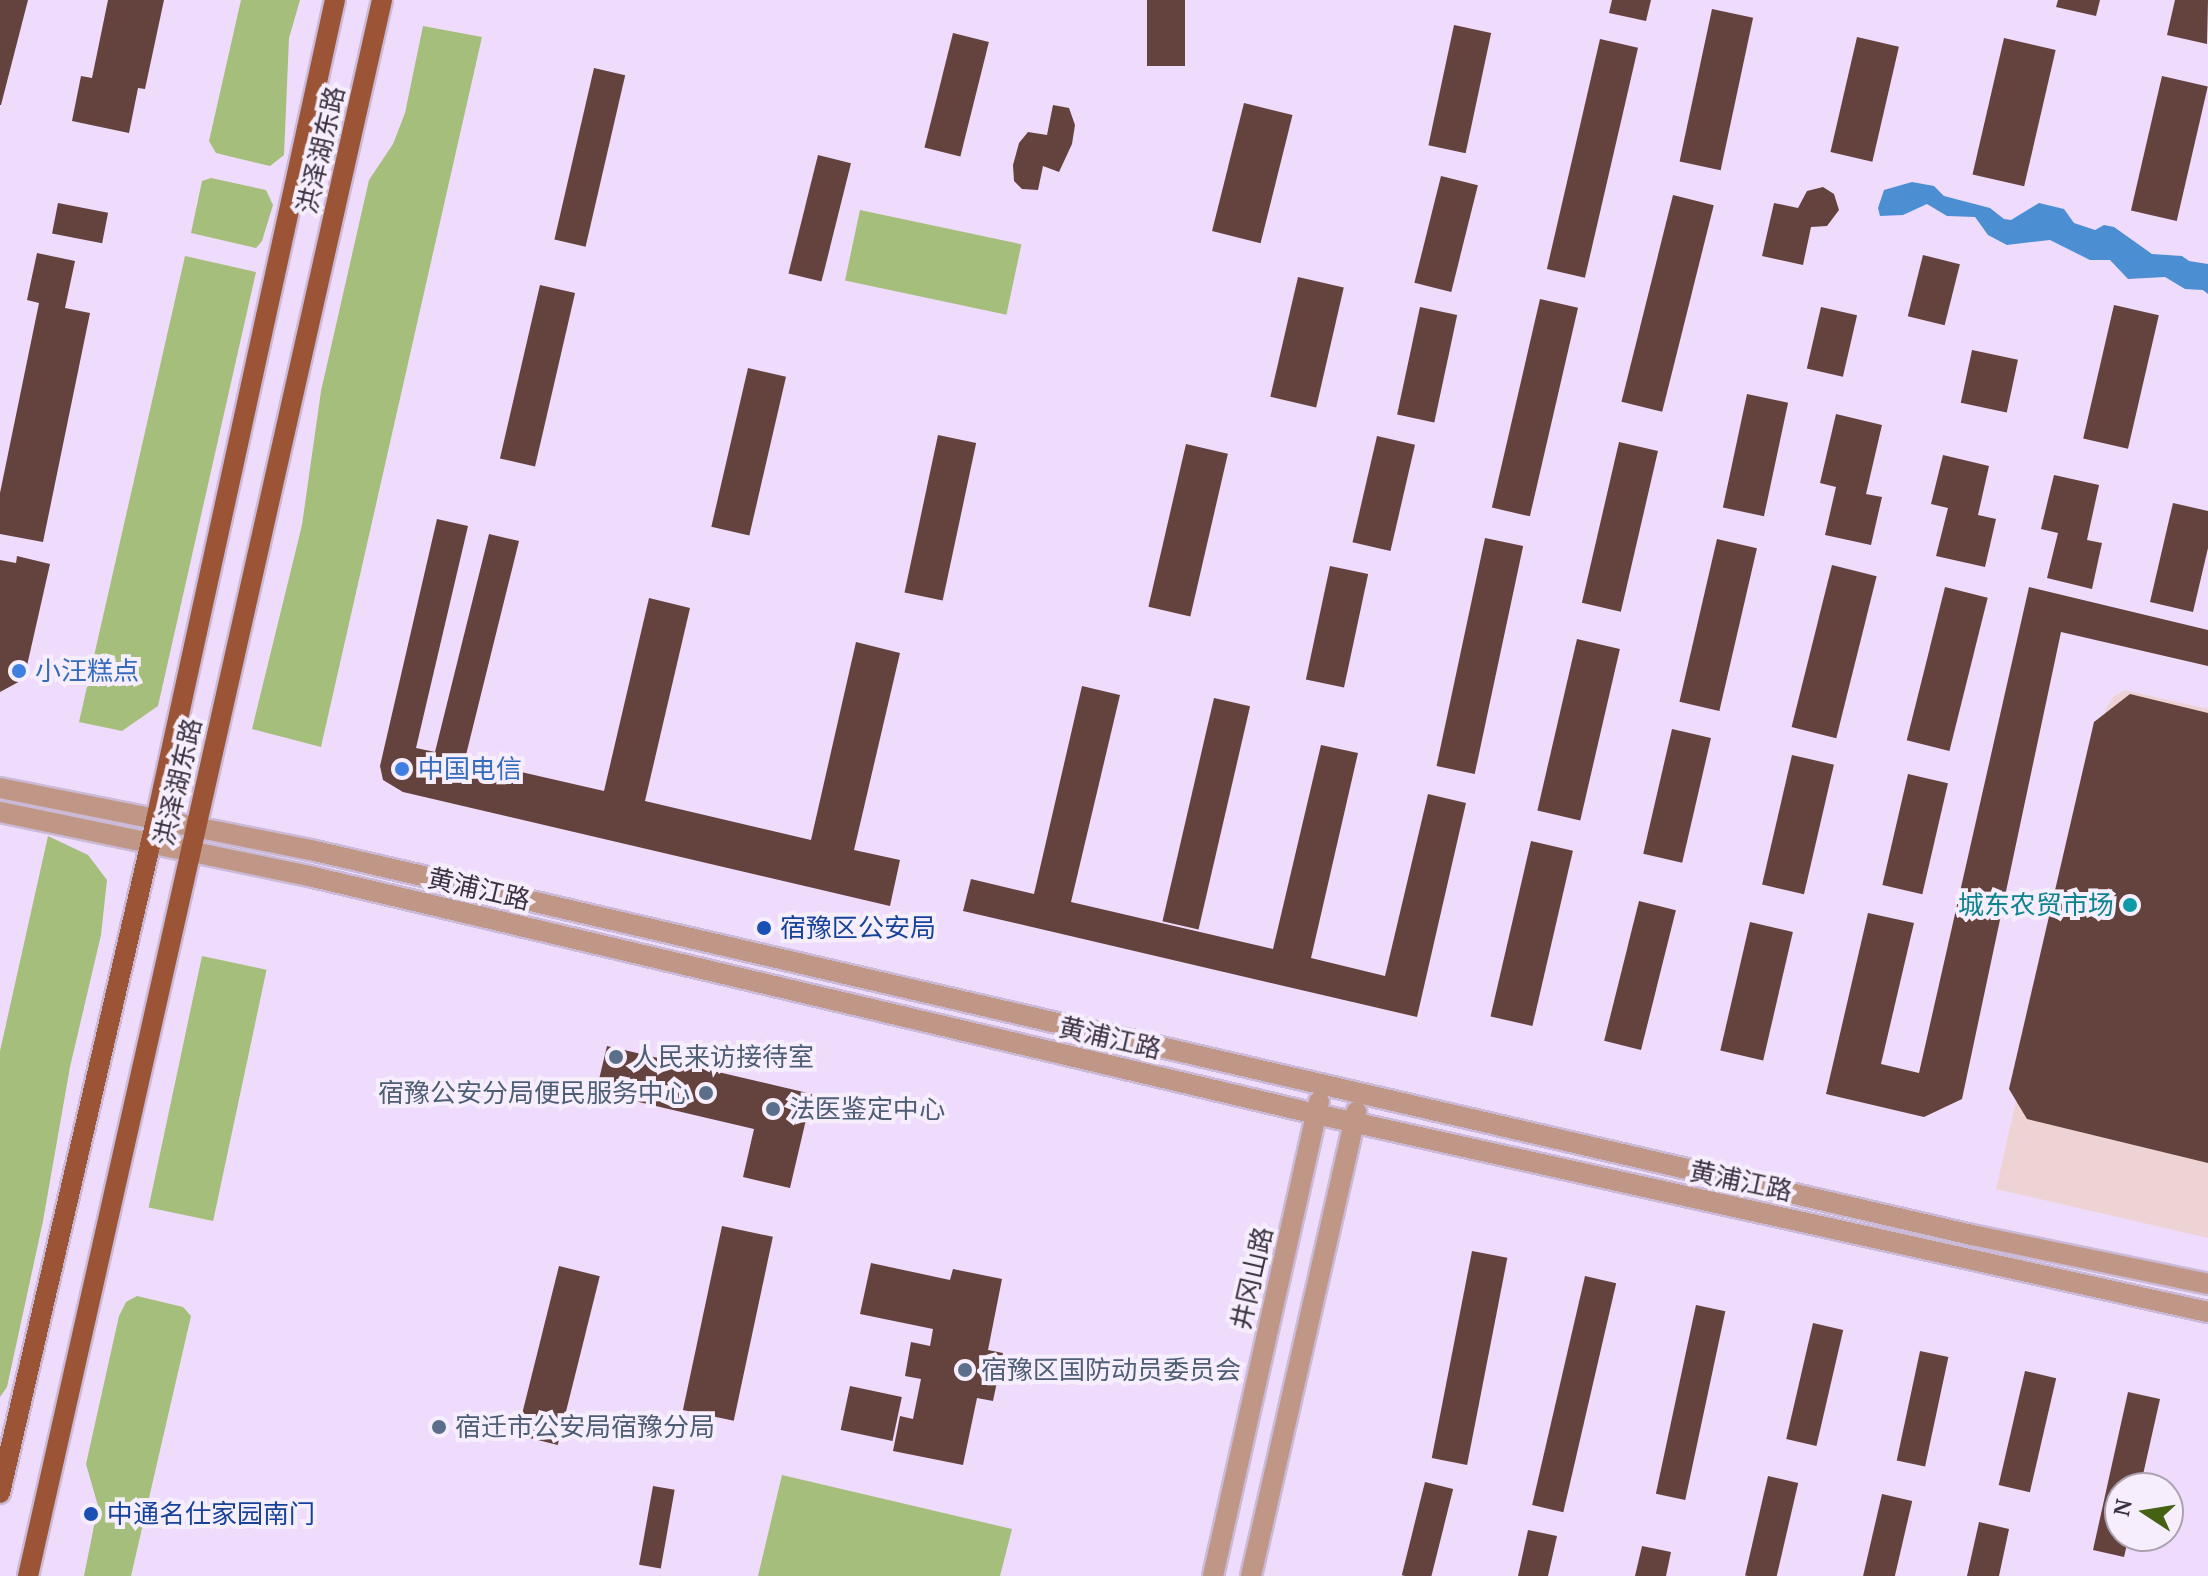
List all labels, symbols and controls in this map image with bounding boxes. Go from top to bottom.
street label: 洪泽湖东路 [291,83,351,217]
place label: 小汪糕点 [35,655,139,687]
marker: 小汪糕点 [10,662,28,680]
street label: 洪泽湖东路 [148,715,208,849]
place label: 中国电信 [418,753,522,785]
marker: 中国电信 [393,760,411,778]
street label: 黄浦江路 [425,862,533,916]
place label: 城东农贸市场 [1958,889,2114,921]
marker: 城东农贸市场 [2121,896,2139,914]
place label: 宿豫区公安局 [780,912,936,944]
marker: 宿豫区公安局 [755,919,773,937]
street label: 黄浦江路 [1056,1011,1164,1065]
place label: 人民来访接待室 [632,1041,814,1073]
marker: 人民来访接待室 [607,1048,625,1066]
place label: 宿豫公安分局便民服务中心 [378,1077,690,1109]
marker: 宿豫公安分局便民服务中心 [697,1084,715,1102]
place label: 法医鉴定中心 [789,1093,945,1125]
marker: 法医鉴定中心 [764,1100,782,1118]
street label: 黄浦江路 [1687,1155,1795,1207]
street label: 井冈山路 [1225,1224,1279,1332]
place label: 宿豫区国防动员委员会 [981,1354,1241,1386]
marker: 宿豫区国防动员委员会 [956,1361,974,1379]
place label: 宿迁市公安局宿豫分局 [455,1411,715,1443]
marker: 宿迁市公安局宿豫分局 [430,1418,448,1436]
north arrow [2104,1472,2184,1552]
text: N [2106,1496,2138,1518]
place label: 中通名仕家园南门 [107,1498,315,1530]
marker: 中通名仕家园南门 [82,1505,100,1523]

